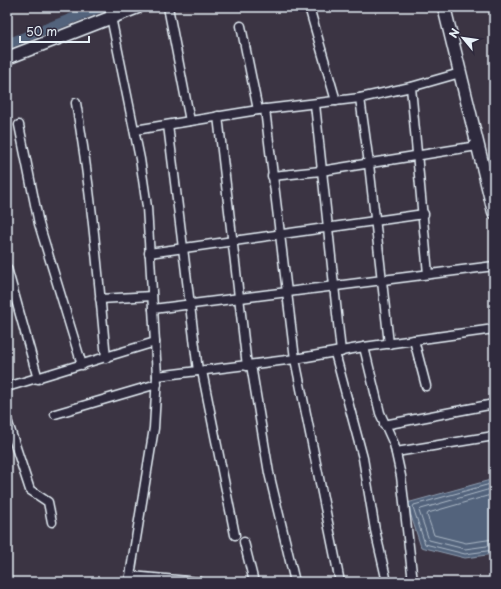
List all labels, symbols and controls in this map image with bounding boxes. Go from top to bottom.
scale bar [20,18,89,44]
north arrow [443,18,483,58]
text: 50 m [26,22,57,40]
text: N [444,25,464,41]

